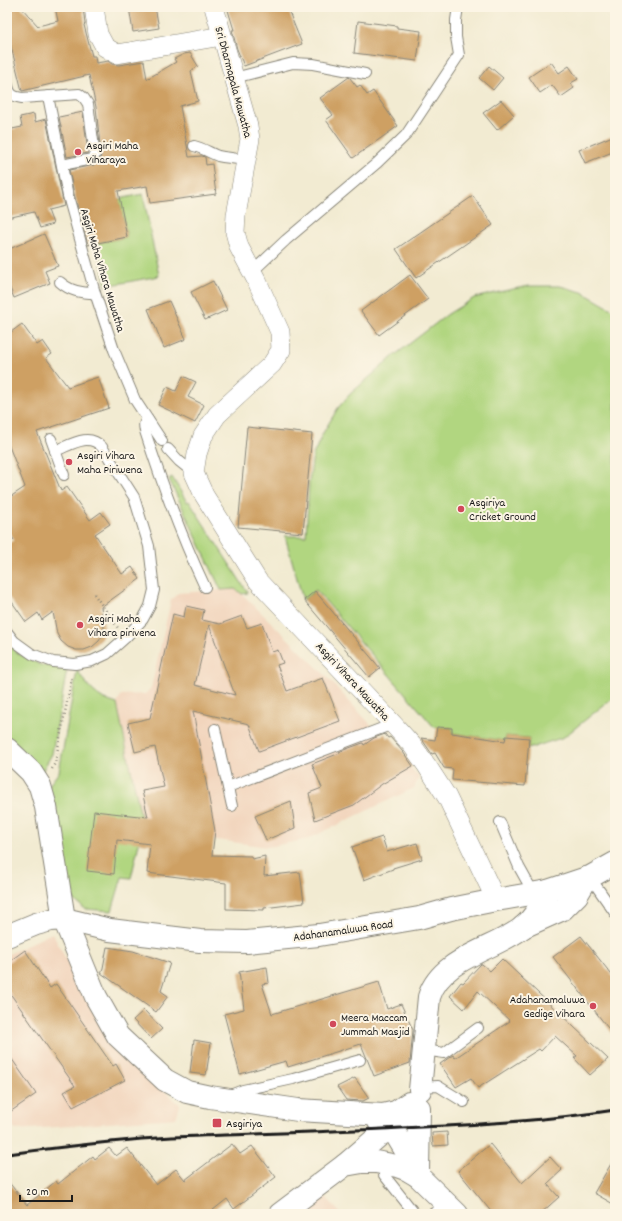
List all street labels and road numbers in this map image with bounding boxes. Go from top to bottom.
street label: Sri Dharmapala Mawatha [210,25,256,140]
street label: Asgiri Maha Vihara Mawatha [75,207,129,335]
street label: Asgiri Vihara Mawatha [311,639,393,725]
street label: Adahanamaluwa Road [292,916,394,947]

